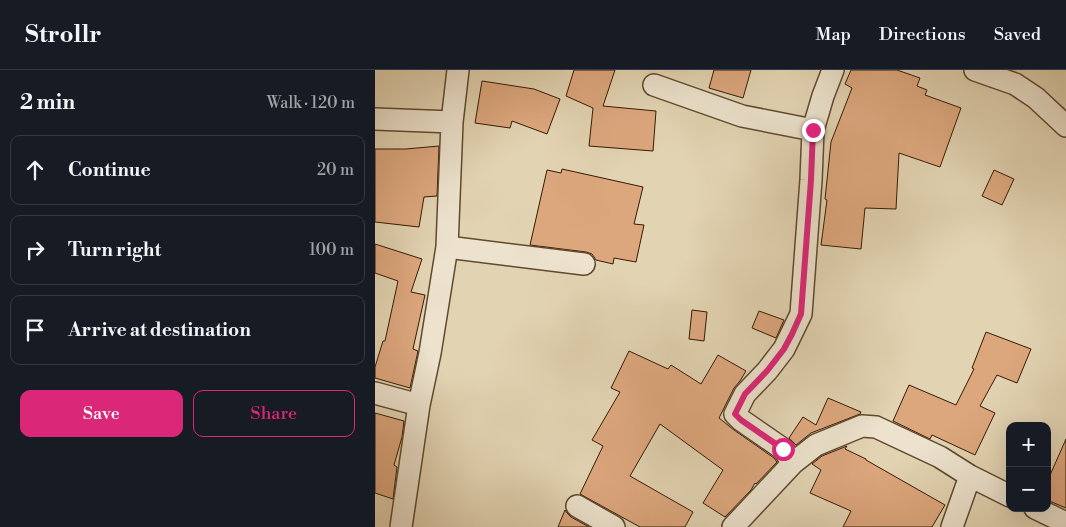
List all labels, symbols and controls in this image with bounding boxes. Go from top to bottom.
text: Strollr [25,20,101,50]
text: Map [815,23,851,46]
text: Directions [879,23,966,46]
text: Saved [994,23,1041,46]
text: 2 min [20,90,75,116]
text: Walk · 120 m [267,93,355,113]
route end [802,119,825,142]
icon: ahead [21,156,49,184]
text: Continue [68,158,151,182]
text: 20 m [317,160,354,180]
icon: right [21,236,49,264]
text: Turn right [68,238,161,262]
text: 100 m [309,240,354,260]
icon: arrive [21,316,49,344]
text: Arrive at destination [68,318,251,342]
button: Save [20,390,183,437]
button: Share [193,390,355,437]
map controls [1006,422,1051,512]
button: + [1006,422,1051,467]
route start [772,438,795,461]
button: − [1006,467,1051,512]

